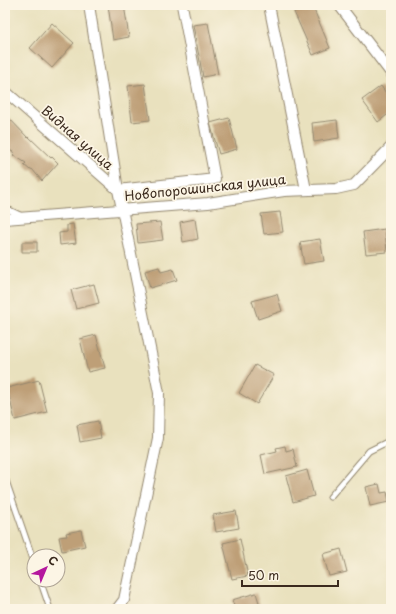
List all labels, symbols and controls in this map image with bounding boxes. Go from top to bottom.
street label: Видная улица [38,100,119,174]
street label: Новопорошинская улица [124,169,287,205]
north arrow [26,548,66,588]
text: С [44,551,62,569]
scale bar [242,562,338,588]
text: 50 m [248,566,279,584]

